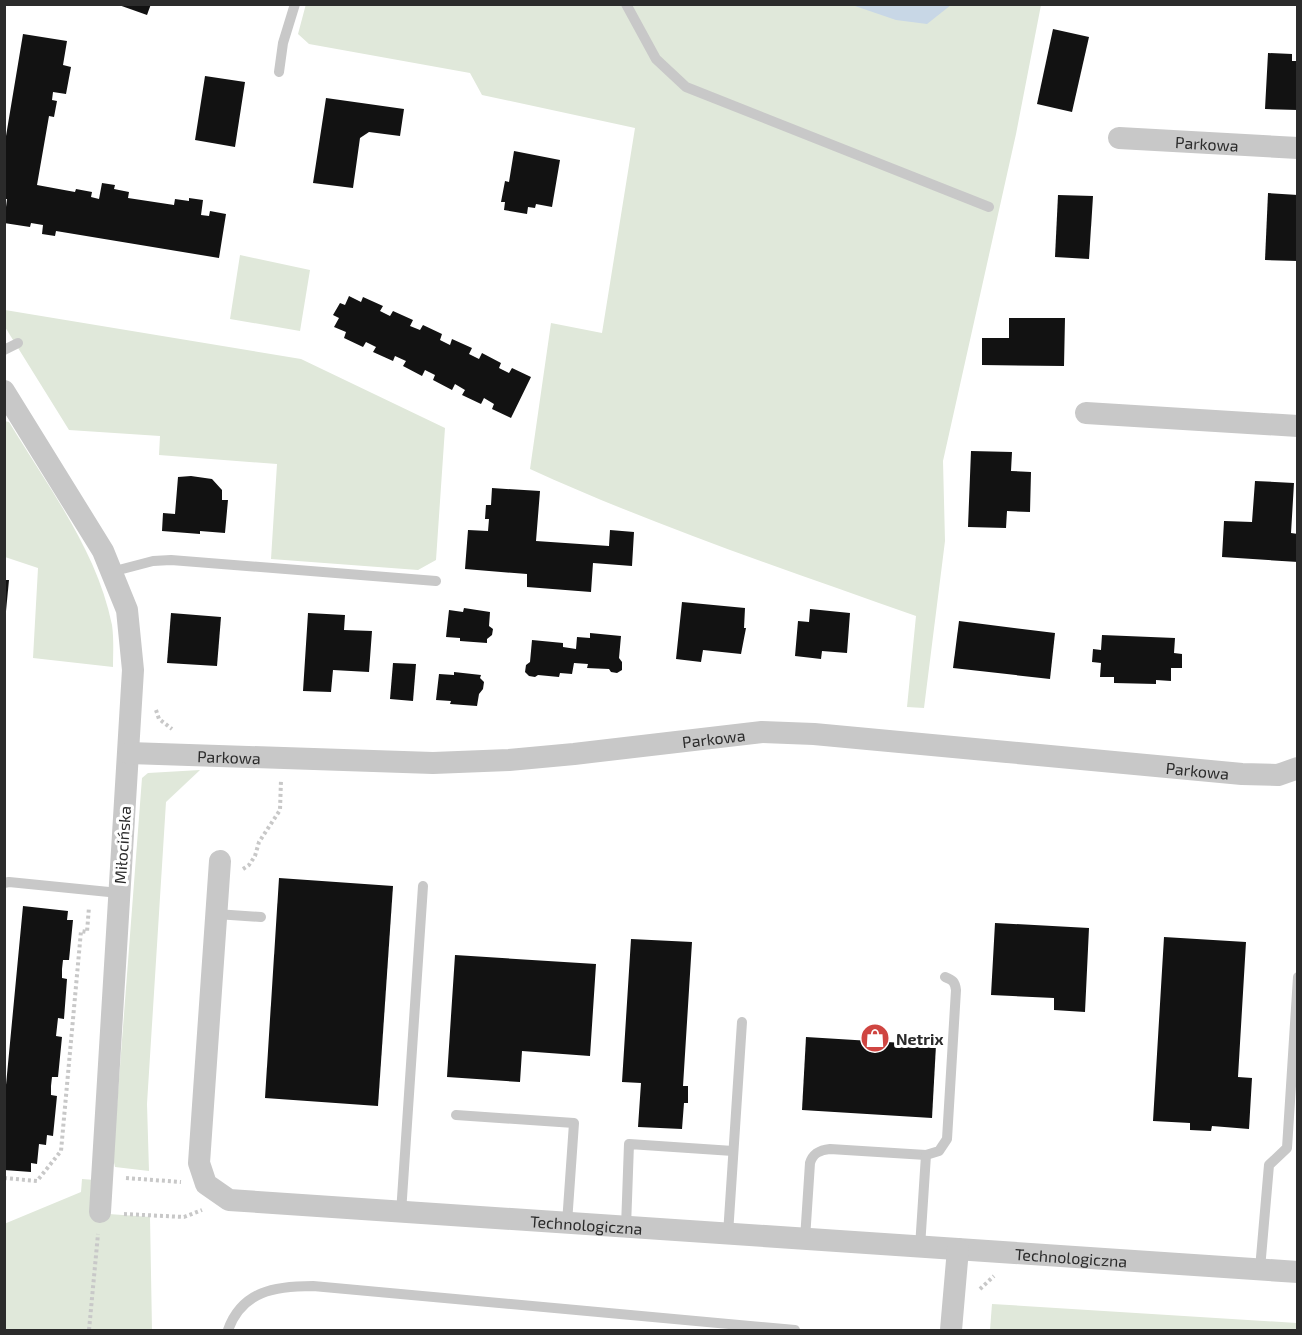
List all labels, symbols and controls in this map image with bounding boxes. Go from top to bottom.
street label: Parkowa [1175,132,1239,154]
street label: Parkowa [681,725,746,751]
street label: Parkowa [197,746,261,767]
street label: Parkowa [1165,757,1230,782]
street label: Miłocińska [110,805,134,885]
shop icon: Netrix [859,1022,891,1054]
place label: Netrix [896,1029,943,1048]
street label: Technologiczna [530,1211,643,1237]
street label: Technologiczna [1014,1243,1128,1270]

